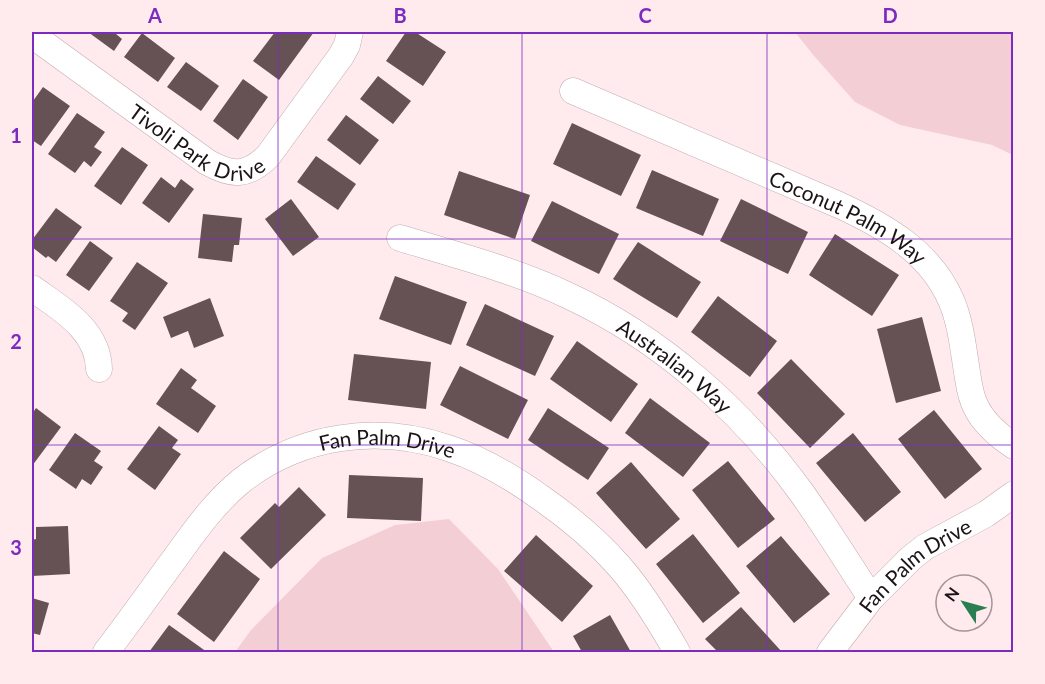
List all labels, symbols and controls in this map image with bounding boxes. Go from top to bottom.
text: A [147,3,162,27]
text: B [393,3,407,27]
text: C [638,3,652,27]
text: D [882,3,898,27]
street label: Tivoli Park Drive [125,98,269,185]
text: 1 [10,123,22,147]
street label: Coconut Palm Way [766,164,933,269]
street label: Australian Way [613,312,738,418]
text: 2 [10,329,22,353]
street label: Fan Palm Drive [316,423,459,462]
street label: Fan Palm Drive [853,512,975,617]
text: 3 [10,535,22,559]
north arrow [934,573,994,633]
text: N [940,583,963,604]

